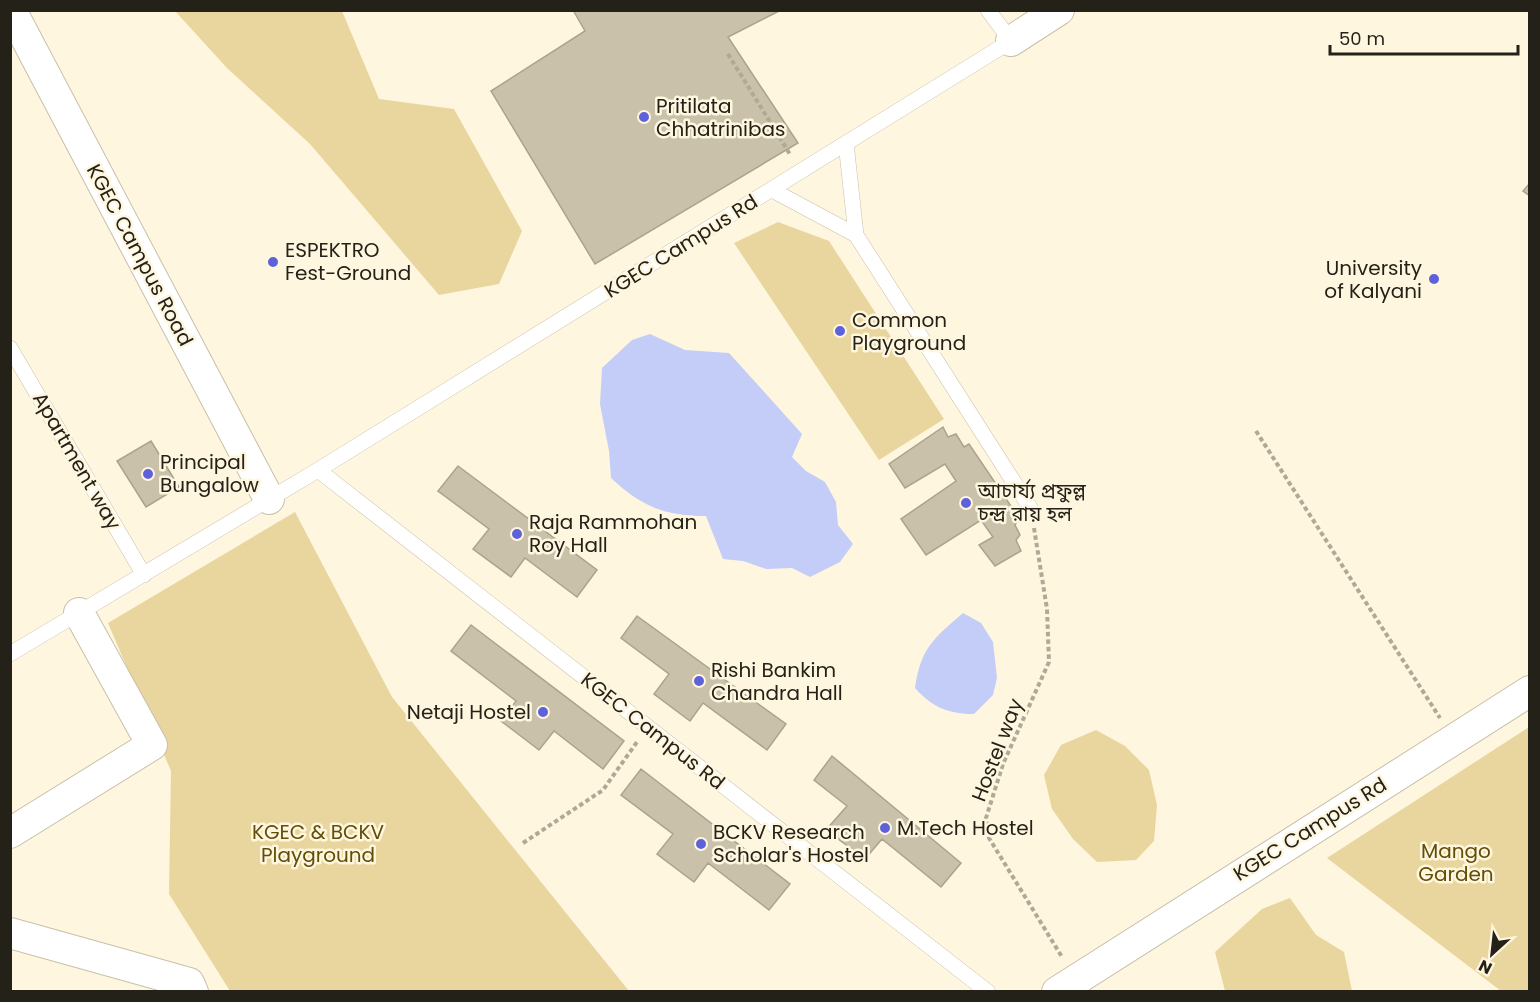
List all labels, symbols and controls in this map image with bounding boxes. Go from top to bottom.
scale bar [1330,18,1518,56]
text: 50 m [1339,26,1385,51]
place label: Pritilata Chhatrinibas [656,92,785,143]
marker: Pritilata Chhatrinibas [637,110,651,124]
street label: KGEC Campus Road [80,159,200,351]
street label: KGEC Campus Rd [599,188,763,304]
place label: ESPEKTRO Fest-Ground [285,236,411,287]
place label: University of Kalyani [1324,254,1422,305]
marker: ESPEKTRO Fest-Ground [266,255,280,269]
marker: University of Kalyani [1427,272,1441,286]
place label: Common Playground [852,306,966,357]
marker: Common Playground [833,324,847,338]
street label: Apartment way [26,387,128,535]
place label: Principal Bungalow [160,448,260,499]
marker: Principal Bungalow [141,467,155,481]
place label: আচার্য্য প্রফুল্ল চন্দ্র রায় হল [977,477,1086,528]
marker: আচার্য্য প্রফুল্ল চন্দ্র রায় হল [959,496,973,510]
place label: Raja Rammohan Roy Hall [529,508,697,559]
marker: Raja Rammohan Roy Hall [510,527,524,541]
place label: Rishi Bankim Chandra Hall [711,656,843,707]
street label: KGEC Campus Rd [575,666,731,796]
marker: Rishi Bankim Chandra Hall [692,674,706,688]
street label: Hostel way [965,694,1029,806]
place label: Netaji Hostel [407,698,531,726]
marker: Netaji Hostel [536,705,550,719]
street label: KGEC Campus Rd [1228,771,1392,887]
place label: M.Tech Hostel [897,814,1034,842]
park label: KGEC & BCKV Playground [252,818,384,869]
place label: BCKV Research Scholar's Hostel [713,818,869,869]
marker: M.Tech Hostel [878,821,892,835]
marker: BCKV Research Scholar's Hostel [694,837,708,851]
park label: Mango Garden [1418,837,1494,888]
north arrow [1462,924,1522,984]
text: N [1475,954,1496,980]

